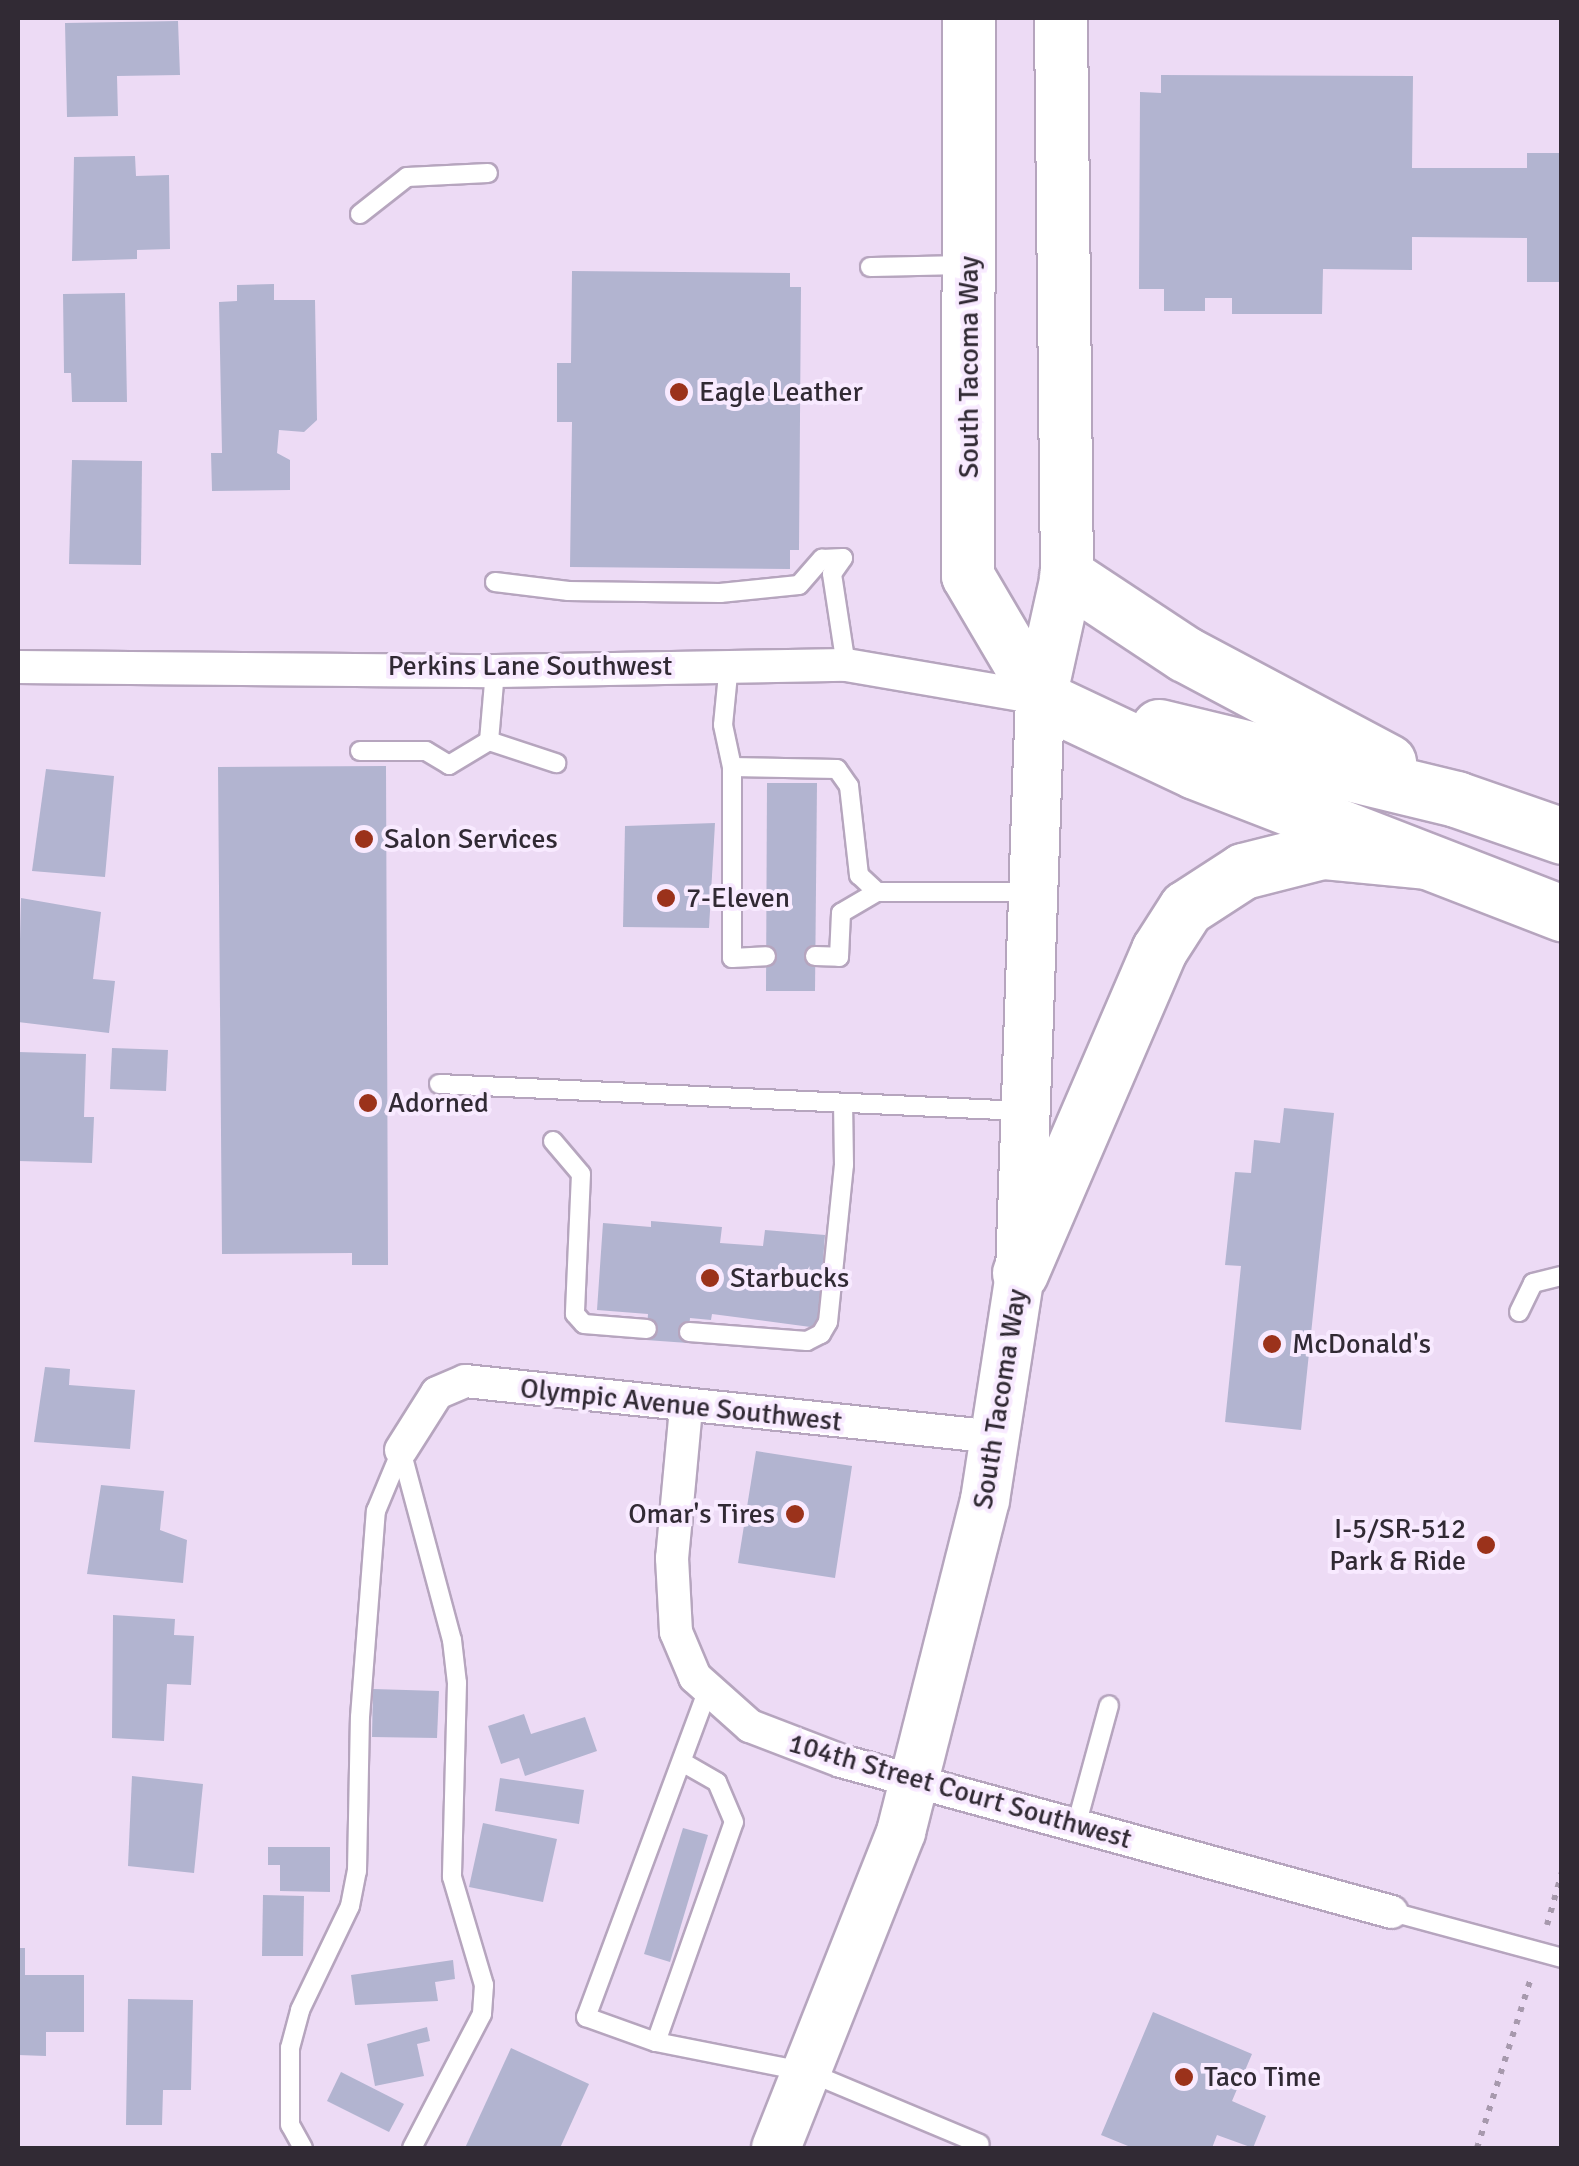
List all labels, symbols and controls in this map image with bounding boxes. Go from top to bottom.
street label: South Tacoma Way [952,256,986,478]
place label: Eagle Leather [699,375,863,409]
marker: Eagle Leather [668,381,690,403]
street label: Perkins Lane Southwest [388,649,672,683]
place label: Salon Services [384,822,558,856]
marker: Salon Services [353,828,375,850]
place label: 7-Eleven [686,881,790,915]
marker: 7-Eleven [655,887,677,909]
place label: Adorned [388,1086,489,1120]
marker: Adorned [357,1092,379,1114]
place label: Starbucks [730,1261,849,1295]
marker: Starbucks [699,1267,721,1289]
street label: South Tacoma Way [966,1287,1034,1511]
place label: McDonald's [1292,1327,1431,1361]
marker: McDonald's [1261,1333,1283,1355]
street label: Olympic Avenue Southwest [519,1371,843,1439]
place label: Omar's Tires [628,1497,775,1531]
marker: Omar's Tires [784,1503,806,1525]
place label: I-5/SR-512 Park & Ride [1329,1512,1466,1578]
marker: I-5/SR-512 Park & Ride [1475,1534,1497,1556]
street label: 104th Street Court Southwest [785,1726,1135,1856]
place label: Taco Time [1204,2060,1321,2094]
marker: Taco Time [1173,2066,1195,2088]

